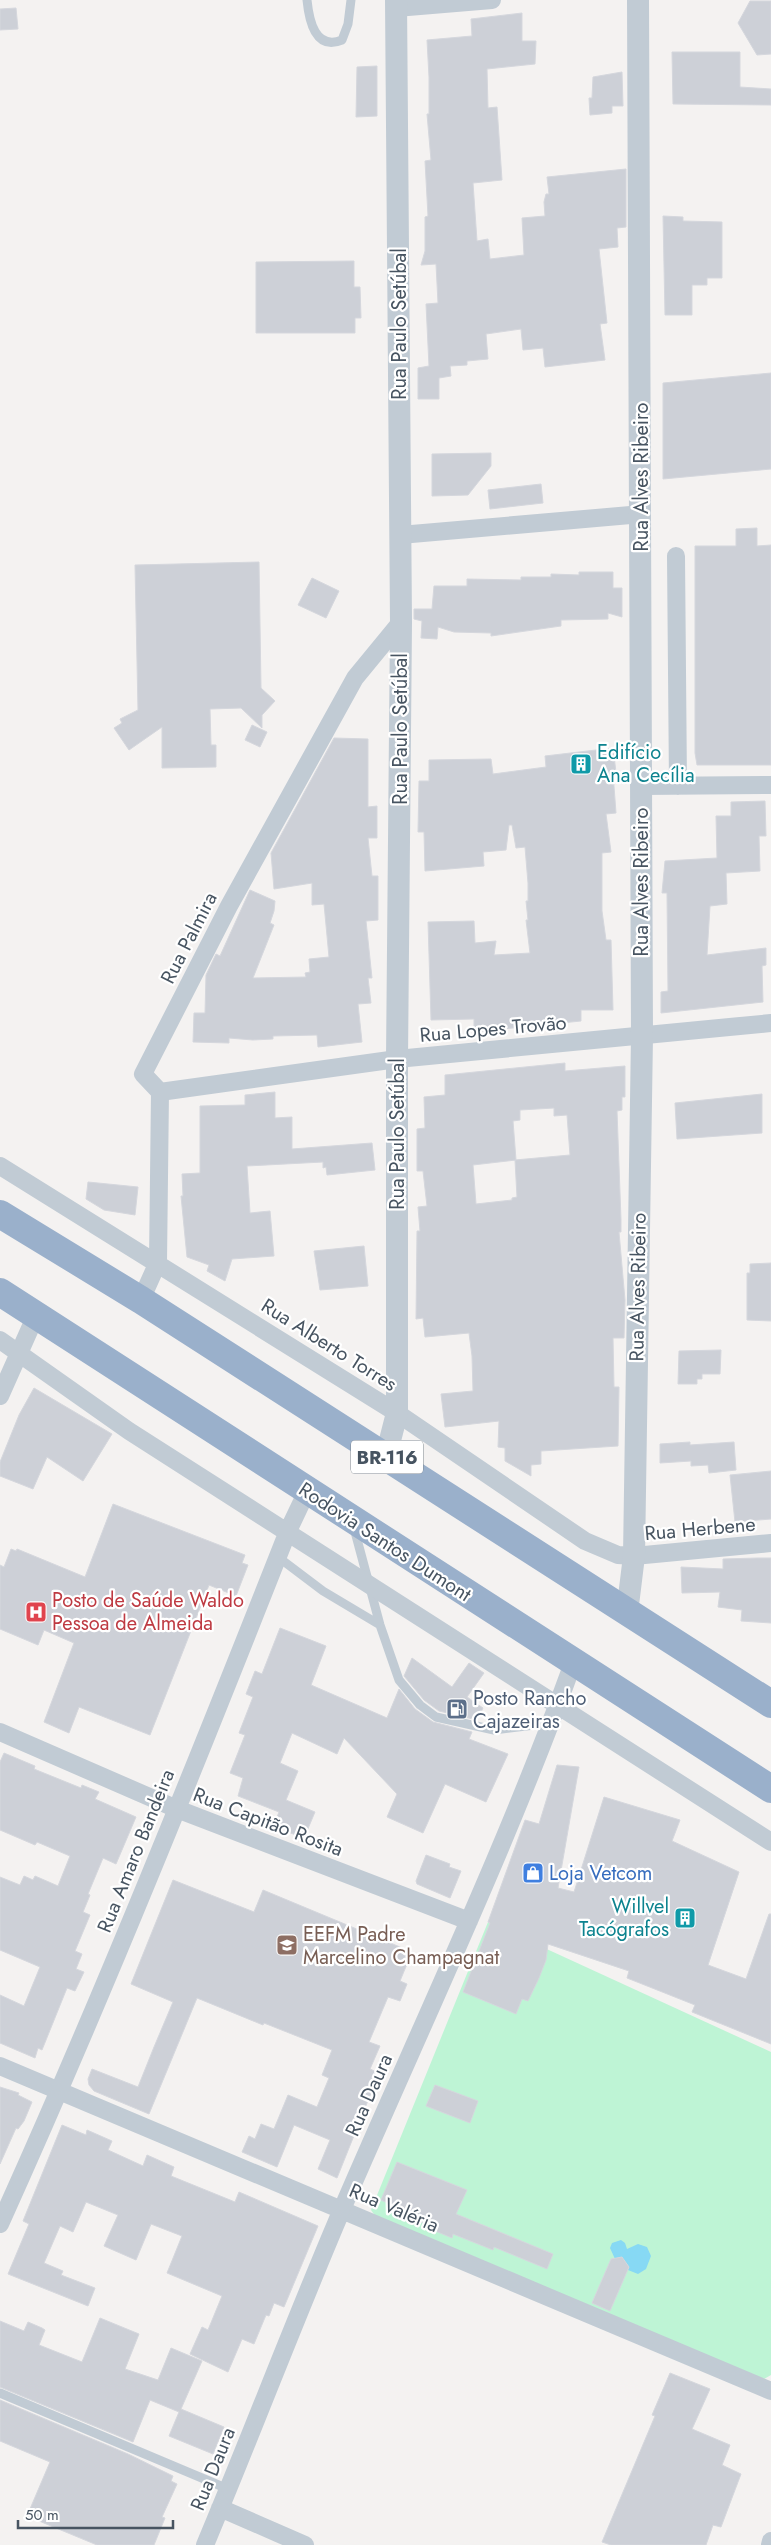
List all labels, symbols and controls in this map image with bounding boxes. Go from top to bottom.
street label: Rua Paulo Setúbal [385,248,414,400]
street label: Rua Alves Ribeiro [627,403,656,551]
street label: Rua Paulo Setúbal [386,653,415,805]
place label: Edifício Ana Cecília [597,738,695,790]
building icon: Edifício Ana Cecília [569,752,593,776]
street label: Rua Alves Ribeiro [627,808,656,956]
street label: Rua Palmira [154,887,224,989]
street label: Rua Lopes Trovão [418,1008,568,1050]
street label: Rua Paulo Setúbal [383,1058,412,1210]
street label: Rua Alves Ribeiro [622,1212,654,1362]
street label: Rua Alberto Torres [255,1292,403,1398]
road number: BR-116 [351,1440,423,1474]
street label: Rodovia Santos Dumont [293,1475,477,1609]
street label: Rua Herbene [643,1510,757,1548]
place label: Posto de Saúde Waldo Pessoa de Almeida [52,1586,244,1638]
hospital icon: Posto de Saúde Waldo Pessoa de Almeida [24,1600,48,1624]
place label: Posto Rancho Cajazeiras [473,1684,586,1736]
fuel station icon: Posto Rancho Cajazeiras [445,1697,469,1721]
street label: Rua Amaro Bandeira [90,1765,182,1937]
street label: Rua Capitão Rosita [189,1780,347,1864]
place label: Loja Vetcom [549,1859,652,1888]
shop icon: Loja Vetcom [521,1861,545,1885]
place label: Willvel Tacógrafos [579,1892,669,1944]
building icon: Willvel Tacógrafos [673,1906,697,1930]
place label: EEFM Padre Marcelino Champagnat [303,1920,499,1972]
school or university icon: EEFM Padre Marcelino Champagnat [275,1933,299,1957]
street label: Rua Daura [338,2049,400,2141]
street label: Rua Valéria [345,2176,443,2240]
street label: Rua Daura [183,2423,243,2515]
scale bar [18,2498,172,2530]
text: 50 m [25,2504,59,2526]

